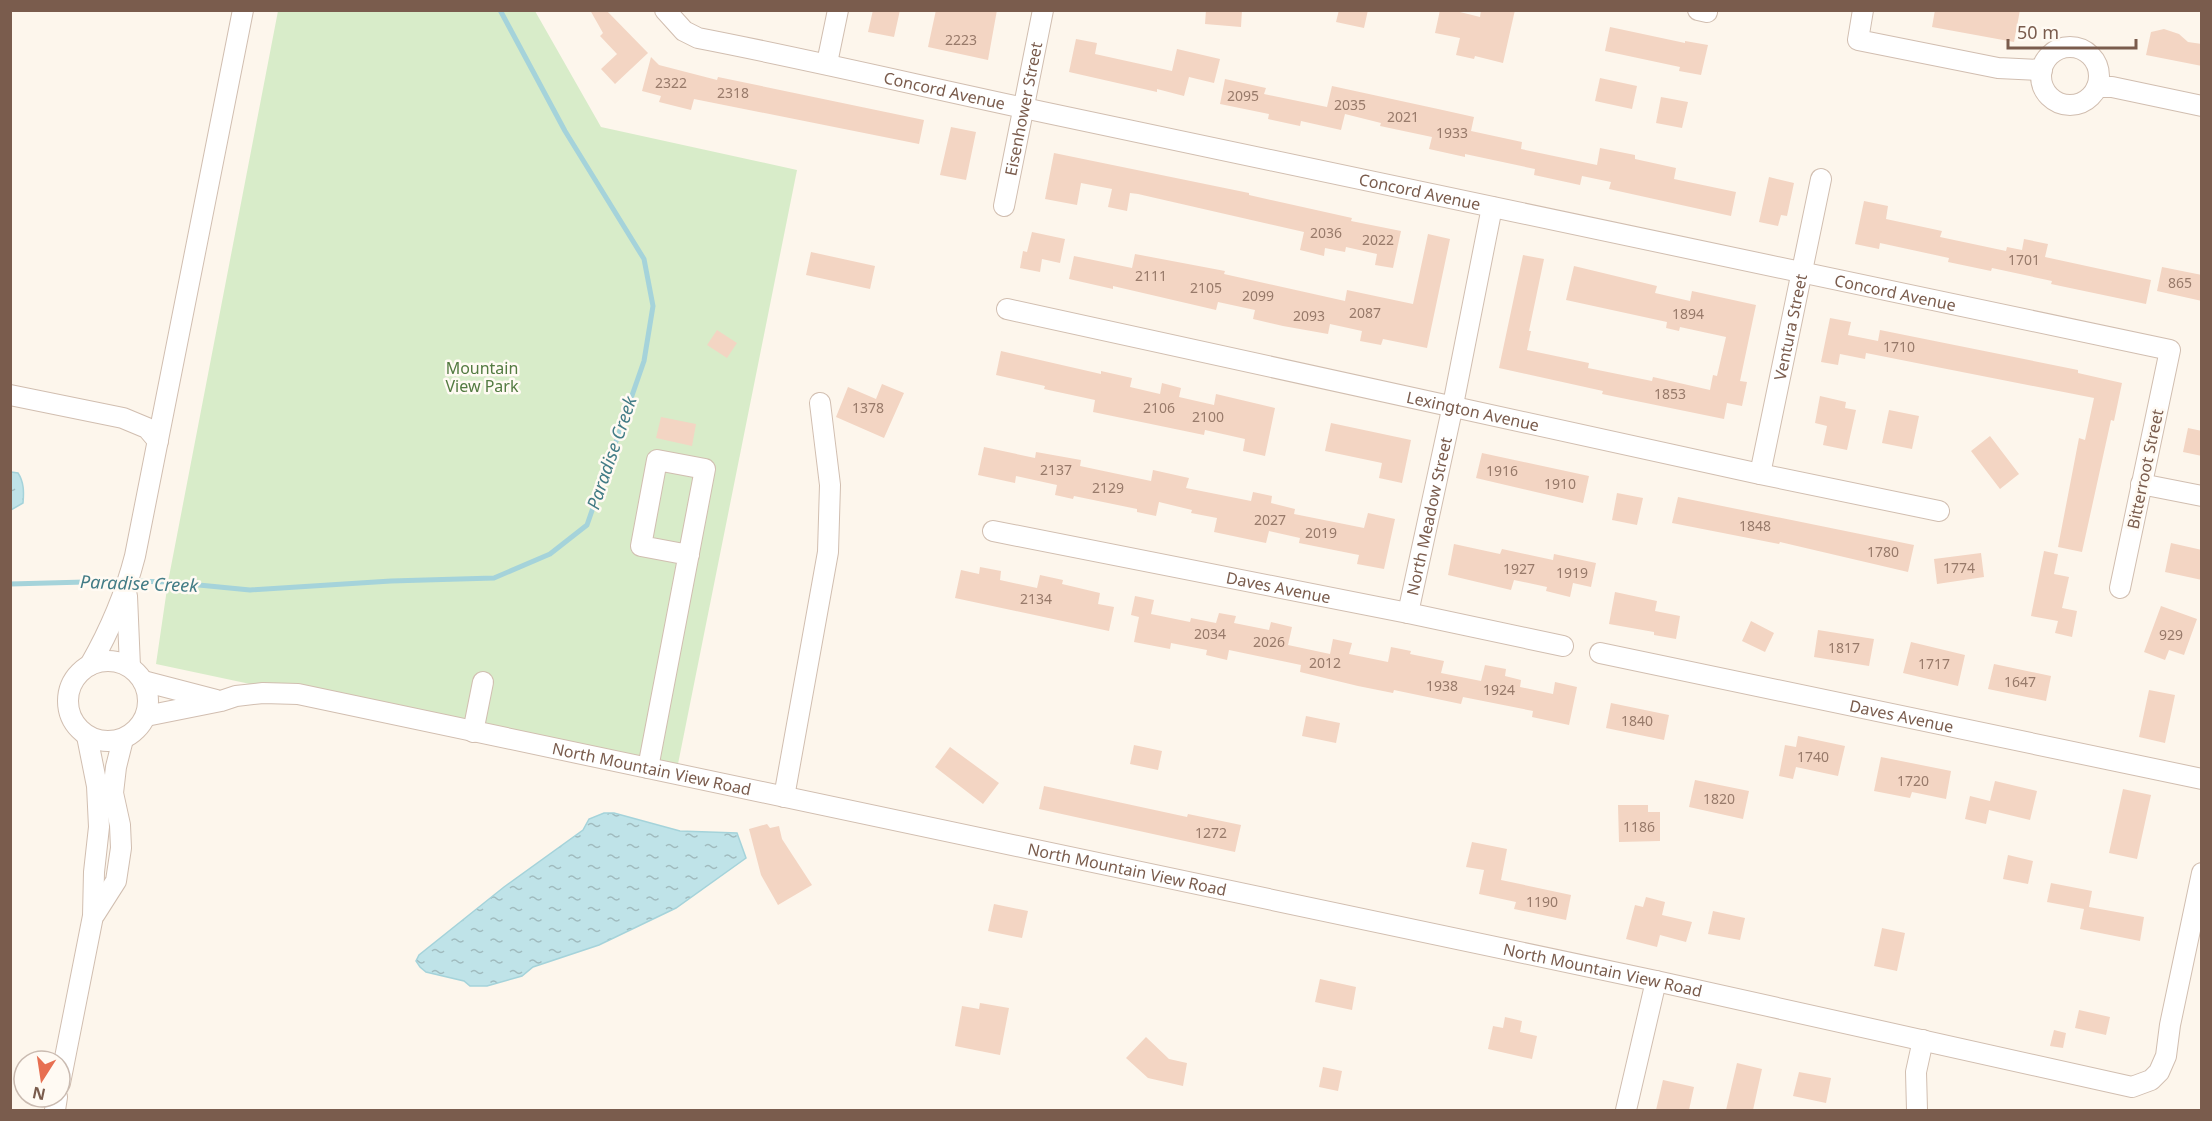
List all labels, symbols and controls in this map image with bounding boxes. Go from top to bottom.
scale bar [2008,12,2136,50]
text: 50 m [2017,20,2059,44]
house number: 2223 [945,30,977,49]
street label: Eisenhower Street [999,40,1047,178]
street label: Concord Avenue [882,67,1007,115]
house number: 2322 [655,73,687,92]
house number: 2318 [717,83,749,102]
house number: 2095 [1227,86,1259,105]
house number: 2035 [1334,95,1366,114]
house number: 2021 [1387,107,1419,126]
house number: 1933 [1436,123,1468,142]
street label: Concord Avenue [1357,168,1483,215]
house number: 2036 [1310,223,1342,242]
house number: 2022 [1362,230,1394,249]
house number: 1701 [2008,250,2040,269]
house number: 2111 [1135,266,1167,285]
street label: Concord Avenue [1832,269,1958,316]
street label: Ventura Street [1769,272,1812,382]
house number: 865 [2168,273,2192,292]
house number: 2105 [1190,278,1222,297]
house number: 2099 [1242,286,1274,305]
house number: 2087 [1349,303,1381,322]
house number: 1894 [1672,304,1704,323]
house number: 2093 [1293,306,1325,325]
house number: 1710 [1883,337,1915,356]
park label: Mountain View Park [446,357,519,397]
house number: 1853 [1654,384,1686,403]
street label: Lexington Avenue [1405,386,1541,436]
water label: Paradise Creek [580,392,642,512]
house number: 1378 [852,398,884,417]
house number: 2106 [1143,398,1175,417]
house number: 2100 [1192,407,1224,426]
street label: Bitterroot Street [2122,407,2168,531]
street label: North Meadow Street [1401,435,1457,598]
house number: 2137 [1040,460,1072,479]
house number: 1916 [1486,461,1518,480]
house number: 1910 [1544,474,1576,493]
house number: 2129 [1092,478,1124,497]
house number: 2027 [1254,510,1286,529]
house number: 1848 [1739,516,1771,535]
house number: 2019 [1305,523,1337,542]
house number: 1780 [1867,542,1899,561]
house number: 1774 [1943,558,1975,577]
house number: 1927 [1503,559,1535,578]
house number: 1919 [1556,563,1588,582]
street label: Daves Avenue [1224,566,1333,608]
water label: Paradise Creek [80,569,200,597]
house number: 2134 [1020,589,1052,608]
house number: 2034 [1194,624,1226,643]
house number: 929 [2159,625,2183,644]
house number: 2026 [1253,632,1285,651]
house number: 1817 [1828,638,1860,657]
house number: 2012 [1309,653,1341,672]
house number: 1717 [1918,654,1950,673]
house number: 1647 [2004,672,2036,691]
house number: 1938 [1426,676,1458,695]
house number: 1924 [1483,680,1515,699]
street label: Daves Avenue [1847,694,1956,738]
house number: 1840 [1621,711,1653,730]
street label: North Mountain View Road [550,737,753,800]
house number: 1740 [1797,747,1829,766]
house number: 1720 [1897,771,1929,790]
house number: 1820 [1703,789,1735,808]
house number: 1186 [1623,817,1655,836]
house number: 1272 [1195,823,1227,842]
street label: North Mountain View Road [1026,837,1229,901]
house number: 1190 [1526,892,1558,911]
street label: North Mountain View Road [1501,938,1704,1002]
north arrow [12,1049,72,1109]
text: N [30,1082,48,1106]

